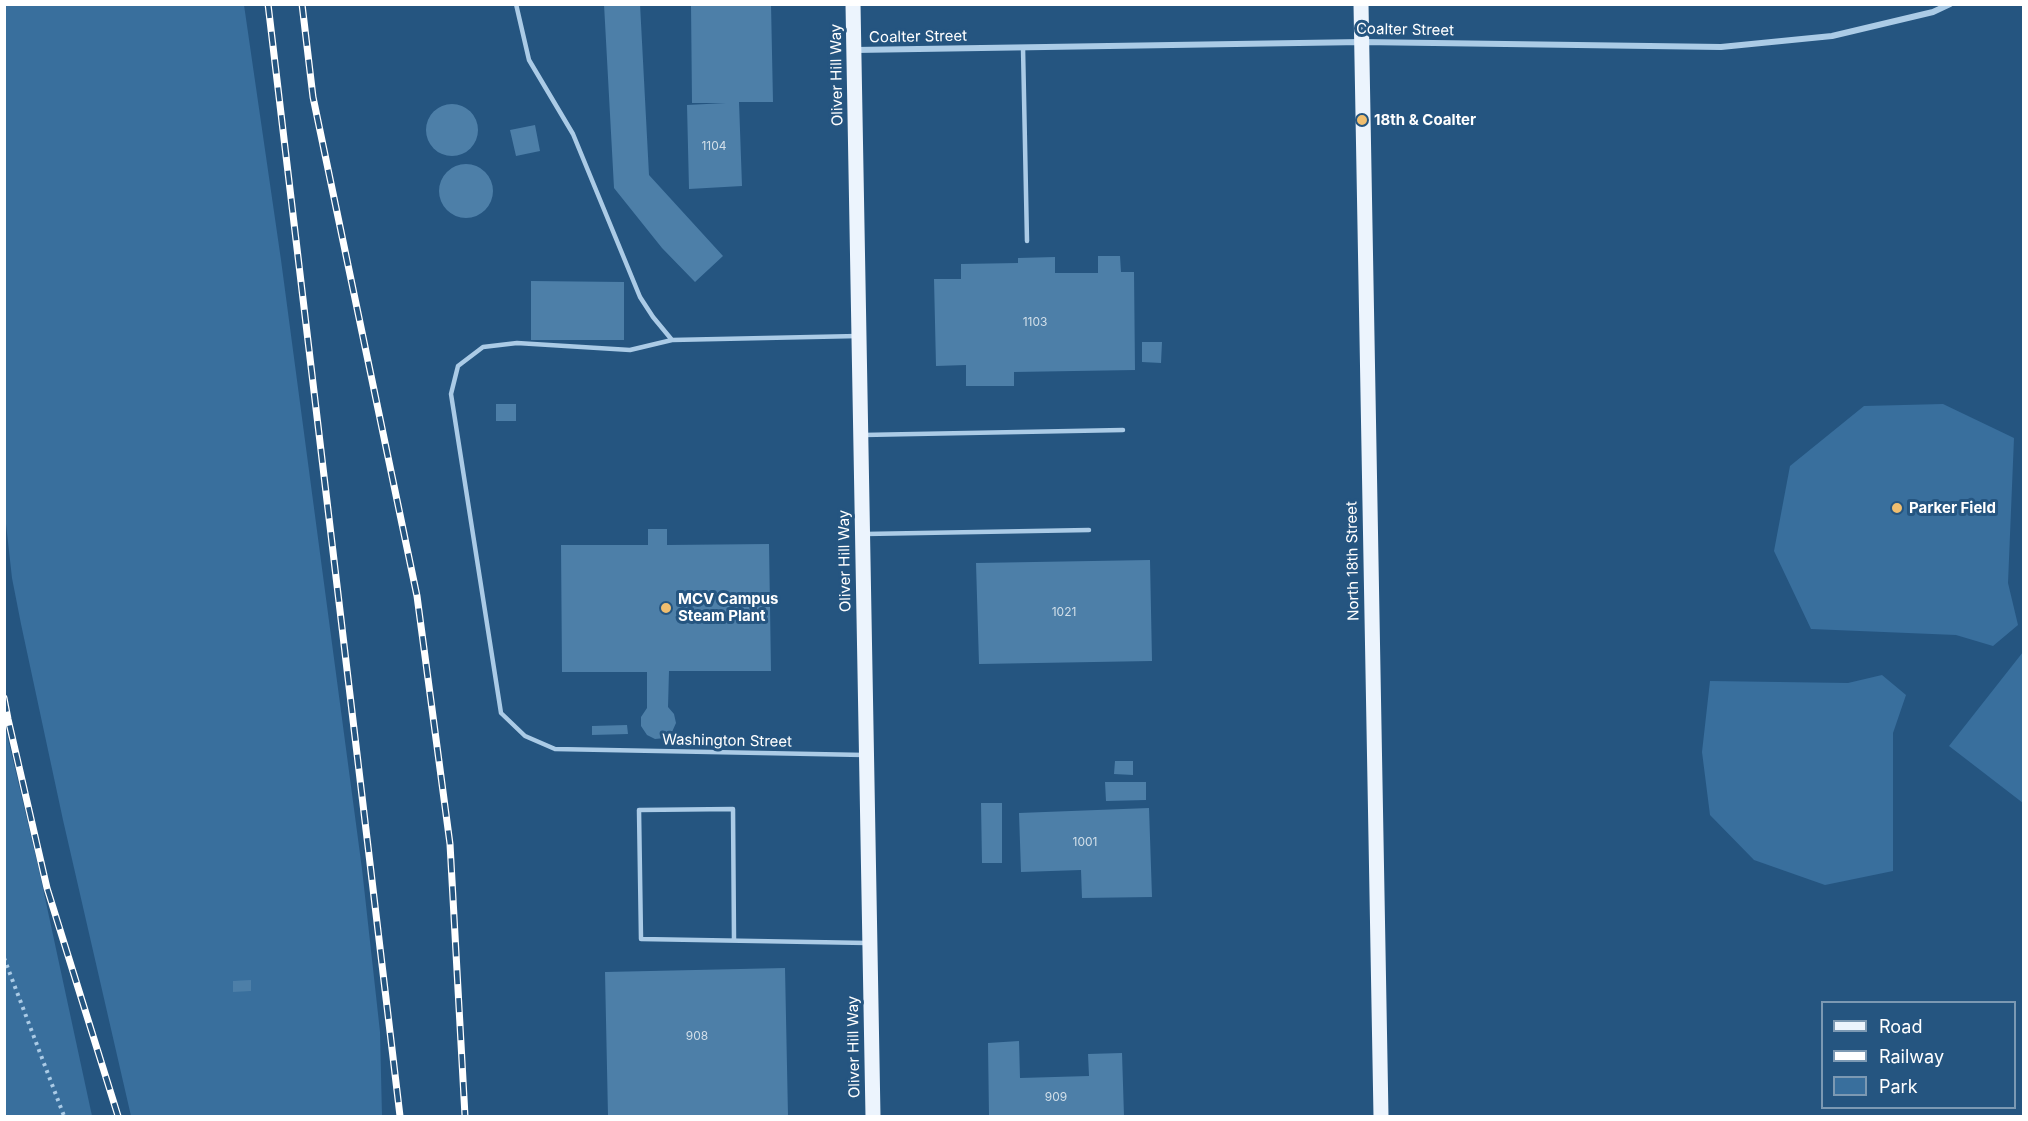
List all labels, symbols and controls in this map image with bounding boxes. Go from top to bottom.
street label: Coalter Street [1356,20,1454,40]
street label: Oliver Hill Way [827,24,847,126]
street label: Coalter Street [869,27,967,47]
place label: 18th & Coalter [1374,111,1476,129]
marker: 18th & Coalter [1355,113,1369,127]
house number: 1104 [701,139,727,153]
house number: 1103 [1023,315,1047,329]
place label: Parker Field [1909,499,1996,517]
street label: North 18th Street [1343,501,1363,621]
marker: Parker Field [1890,501,1904,515]
street label: Oliver Hill Way [835,510,855,612]
place label: MCV Campus Steam Plant [678,590,779,625]
marker: MCV Campus Steam Plant [659,601,673,615]
house number: 1021 [1052,605,1076,619]
street label: Washington Street [662,731,792,751]
house number: 1001 [1073,835,1097,849]
street label: Oliver Hill Way [844,996,864,1098]
legend [1821,1001,2016,1109]
text: Road [1879,1016,1922,1037]
house number: 908 [686,1029,708,1043]
text: Railway [1879,1046,1944,1067]
text: Park [1879,1076,1918,1097]
house number: 909 [1045,1090,1067,1104]

